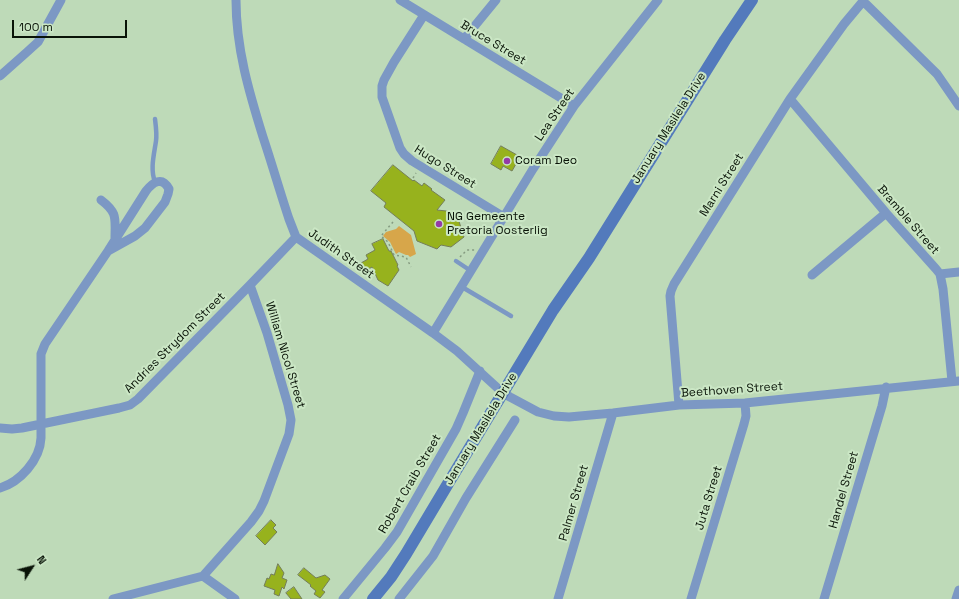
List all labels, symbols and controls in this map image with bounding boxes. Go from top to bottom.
scale bar [14,12,129,38]
street label: Bruce Street [458,18,528,68]
text: 100 m [19,19,53,35]
street label: January Masilela Drive [629,70,709,186]
street label: Lea Street [532,86,578,144]
street label: Hugo Street [411,142,479,192]
street label: Marni Street [697,151,747,219]
place label: Coram Deo [515,154,577,168]
marker: Coram Deo [502,156,512,166]
street label: Bramble Street [874,182,942,258]
place label: NG Gemeente Pretoria Oosterlig [447,210,548,238]
marker: NG Gemeente Pretoria Oosterlig [434,219,444,229]
street label: Judith Street [305,226,377,282]
street label: Andries Strydom Street [122,290,228,396]
street label: William Nicol Street [262,300,308,410]
street label: January Masilela Drive [442,370,520,488]
street label: Beethoven Street [680,379,784,401]
street label: Robert Craib Street [376,432,444,536]
street label: Handel Street [826,450,862,530]
street label: Palmer Street [556,463,592,543]
street label: Juta Street [692,464,726,532]
north arrow [12,547,52,587]
text: N [34,553,50,567]

